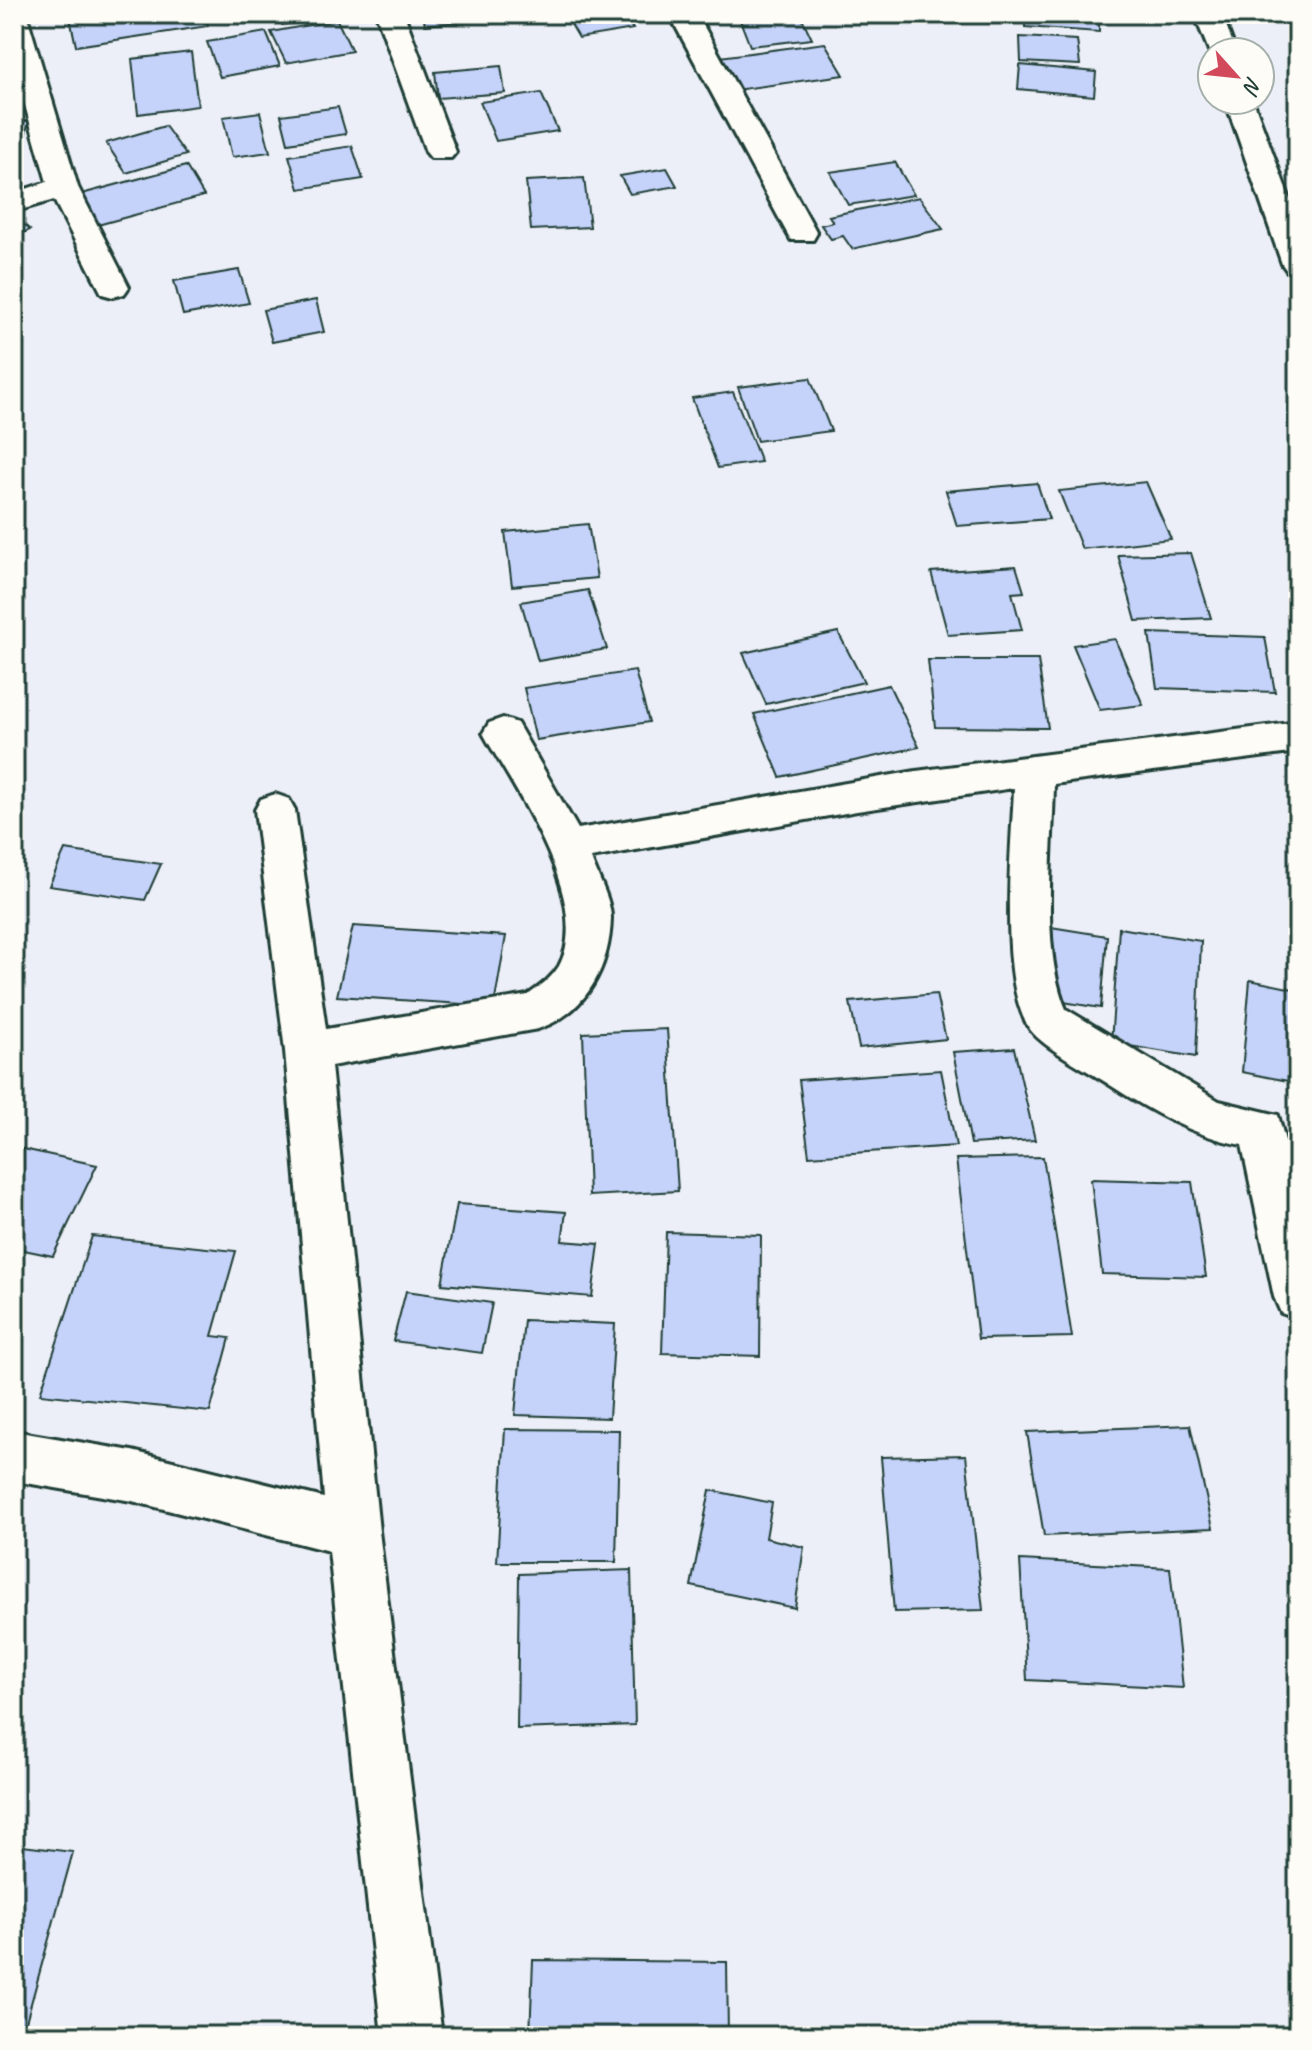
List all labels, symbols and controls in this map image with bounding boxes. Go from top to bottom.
north arrow [1196,36,1276,116]
text: N [1236,72,1268,100]

